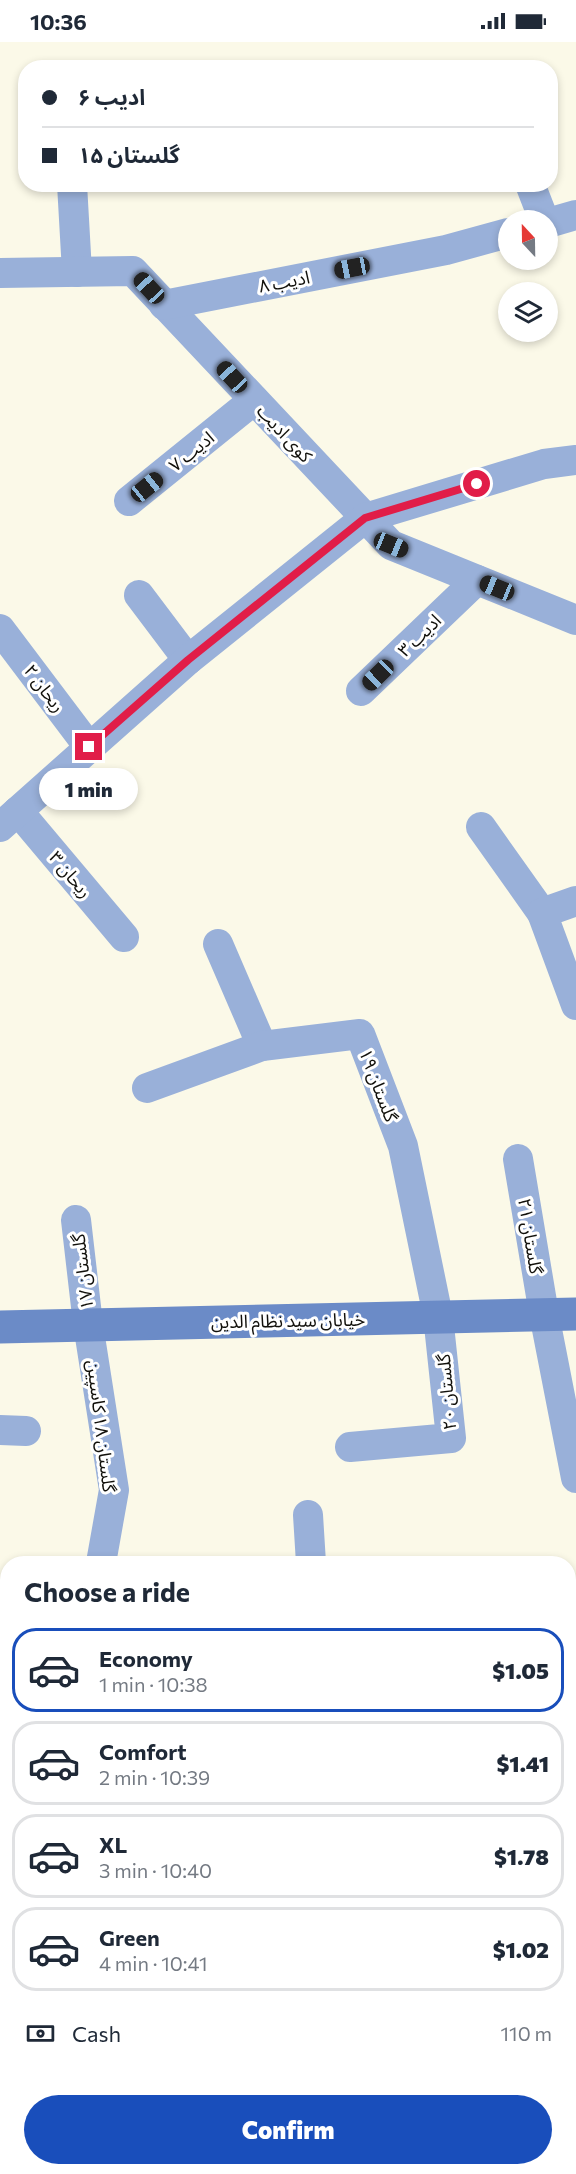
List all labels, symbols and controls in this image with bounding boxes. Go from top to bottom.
text: 10:36 [30,8,87,35]
text: ادیب ۶ [78,83,145,110]
text: گلستان ۱۵ [78,141,180,168]
north arrow [498,210,558,270]
map controls [498,210,558,342]
car [333,256,371,280]
street label: ادیب ۸ [257,265,311,297]
car [130,269,168,307]
button: layers [498,282,558,342]
car [213,358,251,396]
street label: کوی ادیب [252,400,318,468]
street label: ادیب ۷ [164,426,218,476]
car [127,469,167,505]
route start [463,470,490,497]
car [371,530,411,560]
car [477,573,517,603]
street label: ادیب ۳ [393,609,445,661]
car [359,656,397,694]
street label: ریحان ۲ [19,660,70,717]
route end [75,733,102,760]
callout: 1 min [40,768,138,810]
text: 1 min [64,777,113,801]
street label: ریحان ۳ [44,846,97,902]
street label: گلستان ۱۹ [354,1045,403,1126]
street label: گلستان ۲۱ [513,1197,548,1276]
street label: گلستان ۱۷ [66,1232,99,1311]
street label: خیابان سید نظام الدین [211,1308,365,1336]
street label: گلستان ۲۰ [432,1352,461,1431]
street label: گلستان ۱۸ کاسپین [82,1359,121,1494]
text: Choose a ride [24,1575,190,1608]
icon: car [27,1643,81,1697]
text: Economy [99,1645,193,1672]
text: $1.05 [492,1657,549,1684]
text: 1 min · 10:38 [99,1672,208,1696]
icon: car [27,1736,81,1790]
text: Comfort [99,1738,187,1765]
text: $1.41 [497,1750,549,1777]
text: 2 min · 10:39 [99,1765,210,1789]
icon: car [27,1829,81,1883]
text: XL [99,1831,127,1858]
text: $1.78 [494,1843,549,1870]
text: 3 min · 10:40 [99,1858,212,1882]
icon: car [27,1922,81,1976]
text: Green [99,1924,160,1951]
text: $1.02 [493,1936,549,1963]
text: 4 min · 10:41 [99,1951,208,1975]
icon: cash [24,2017,57,2050]
text: Cash [72,2020,121,2047]
text: 110 m [501,2021,552,2045]
button: Confirm [24,2095,552,2164]

